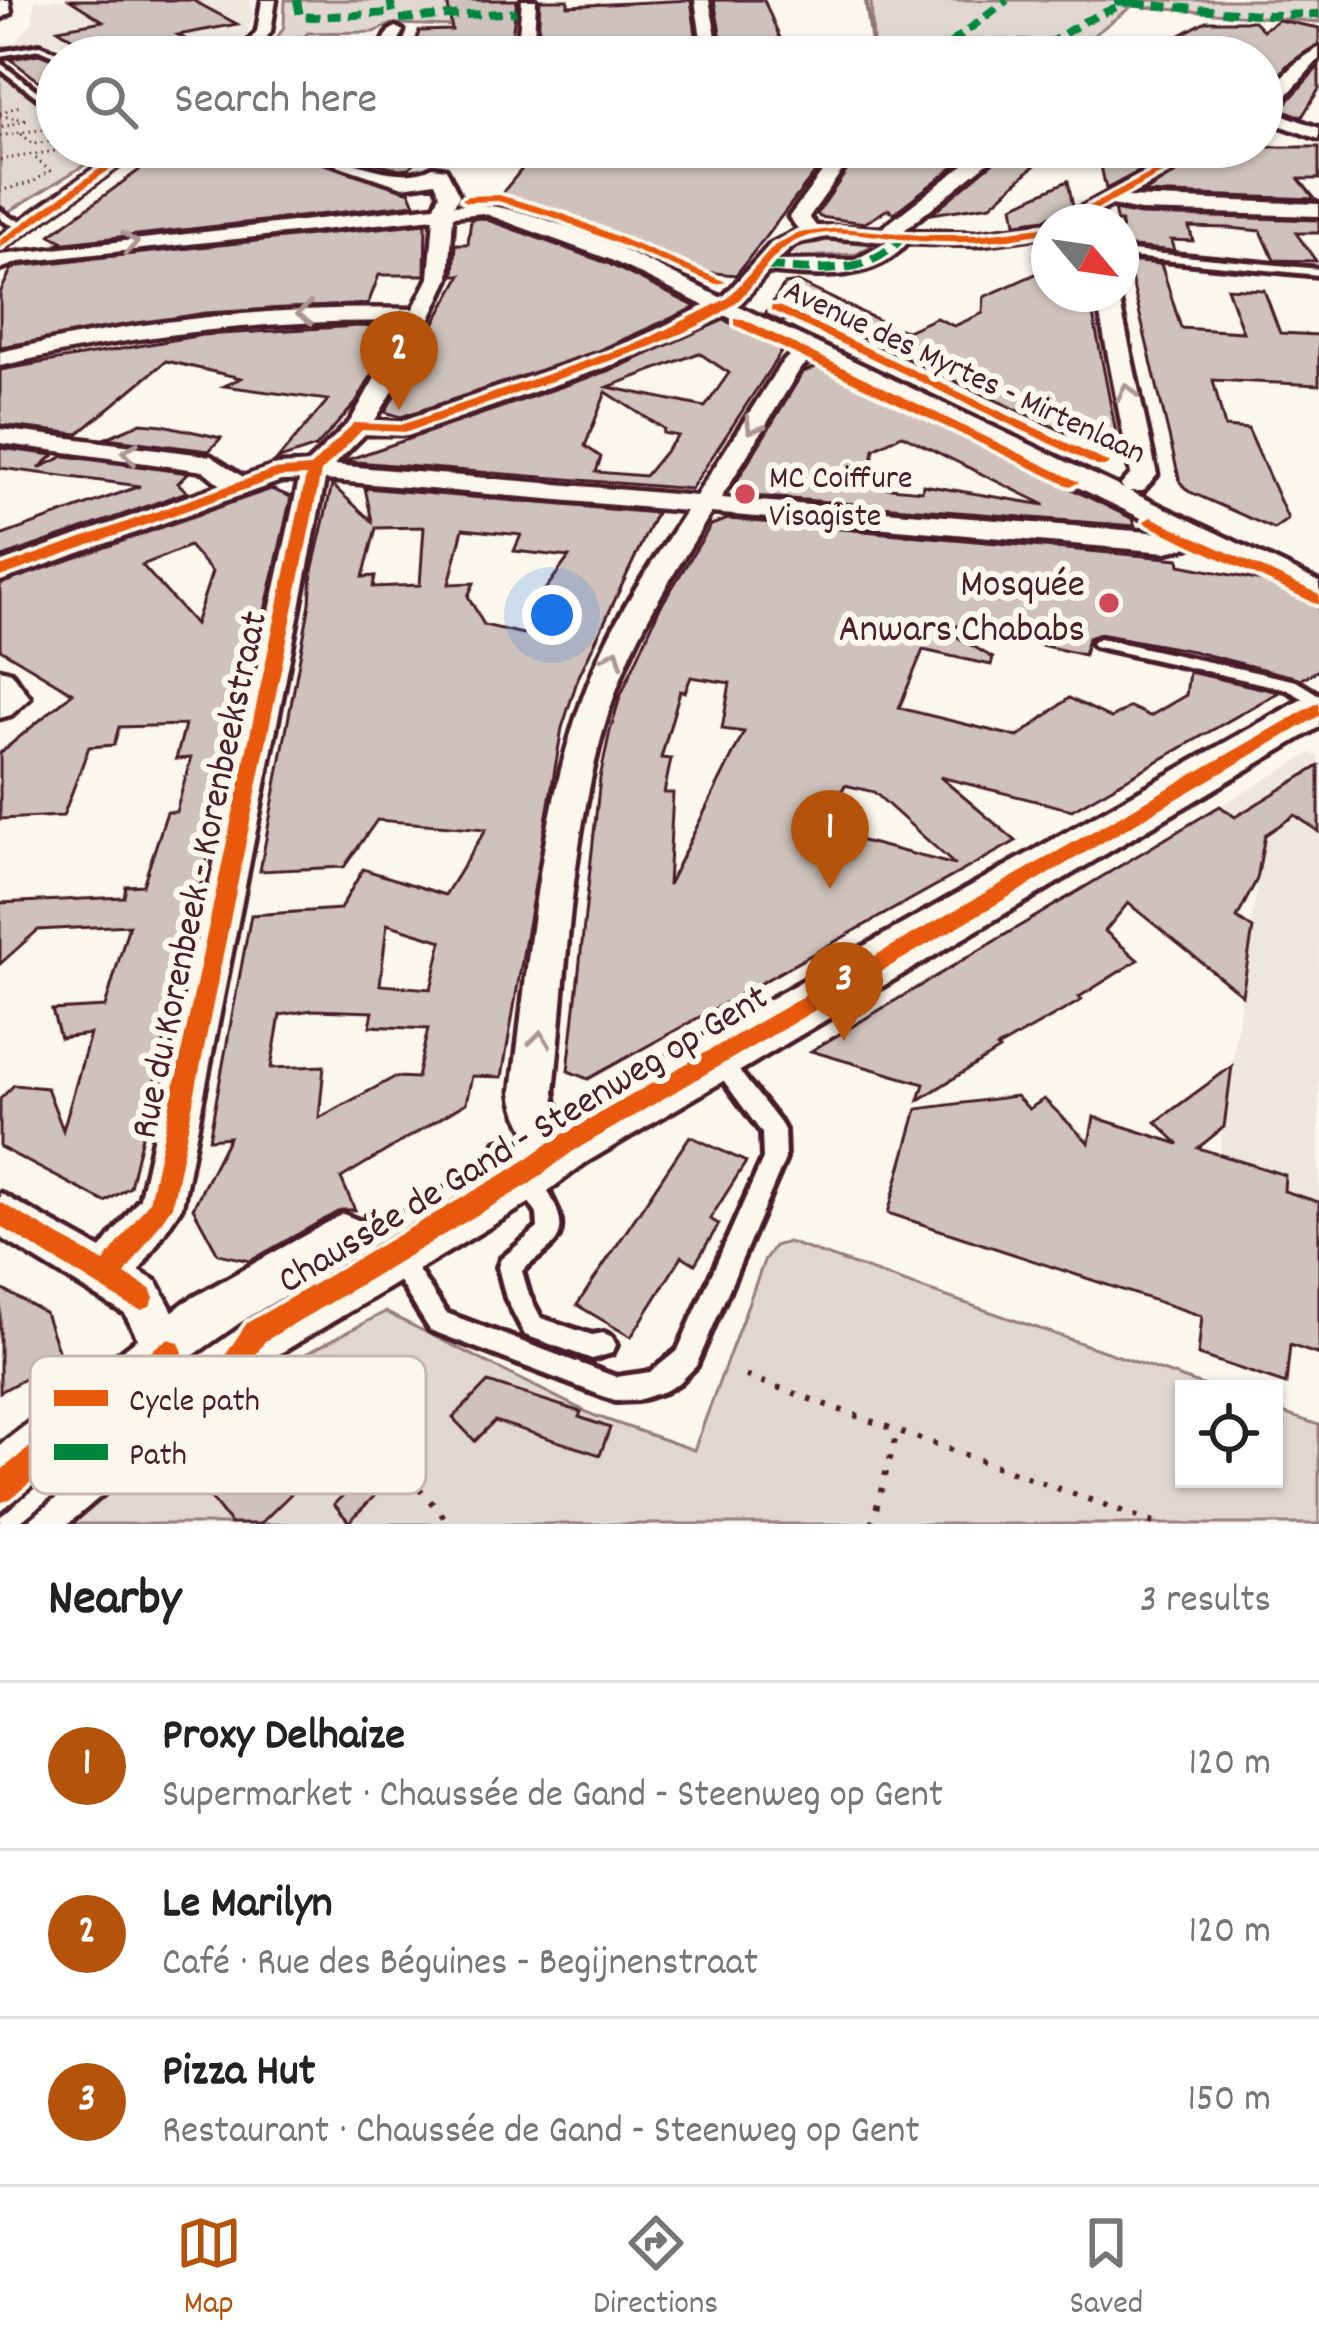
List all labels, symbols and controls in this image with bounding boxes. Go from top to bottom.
search box [36,36,1283,168]
icon: search [78,69,144,135]
text: Search here [174,70,377,134]
north arrow [1031,204,1139,312]
one-way arrow [121,231,140,256]
street label: Avenue des Myrtes - Mirtenlaan [775,269,1153,479]
one-way arrow [295,299,314,325]
pin: 2 [360,311,438,410]
one-way arrow [1116,382,1141,402]
one-way arrow [745,412,767,434]
one-way arrow [120,441,139,467]
place label: MC Coiffure Visagiste [769,457,913,542]
marker: MC Coiffure Visagiste [732,481,758,507]
place label: Mosquée Anwars Chababs [839,560,1085,660]
your location [522,585,582,645]
marker: Mosquée Anwars Chababs [1096,590,1122,616]
street label: Rue du Korenbeek - Korenbeekstraat [120,607,285,1144]
one-way arrow [600,648,624,669]
pin: 1 [791,790,869,889]
pin: 3 [805,942,883,1041]
street label: Chaussée de Gand - Steenweg op Gent [269,973,780,1310]
one-way arrow [526,1029,552,1049]
legend [30,1356,426,1494]
text: Cycle path [129,1380,260,1427]
map controls [1175,1380,1283,1488]
button: locate [1175,1380,1283,1488]
text: Path [129,1434,187,1481]
text: Nearby [48,1566,181,1638]
text: 3 results [1140,1575,1271,1630]
text: Proxy Delhaize [162,1706,405,1770]
text: 1 [83,1738,91,1793]
text: 120 m [1188,1738,1271,1793]
text: Supermarket · Chaussée de Gand - Steenweg op Gent [162,1770,943,1825]
text: Le Marilyn [162,1874,333,1938]
text: 2 [78,1906,96,1961]
text: 120 m [1188,1906,1271,1961]
text: Café · Rue des Béguines - Begijnenstraat [162,1938,758,1993]
text: Pizza Hut [162,2042,315,2106]
text: 3 [78,2074,96,2129]
text: 150 m [1187,2074,1271,2129]
text: Restaurant · Chaussée de Gand - Steenweg op Gent [162,2106,920,2161]
tab: Map [176,2210,242,2329]
tab: Directions [593,2210,718,2329]
tab: Saved [1070,2210,1143,2329]

